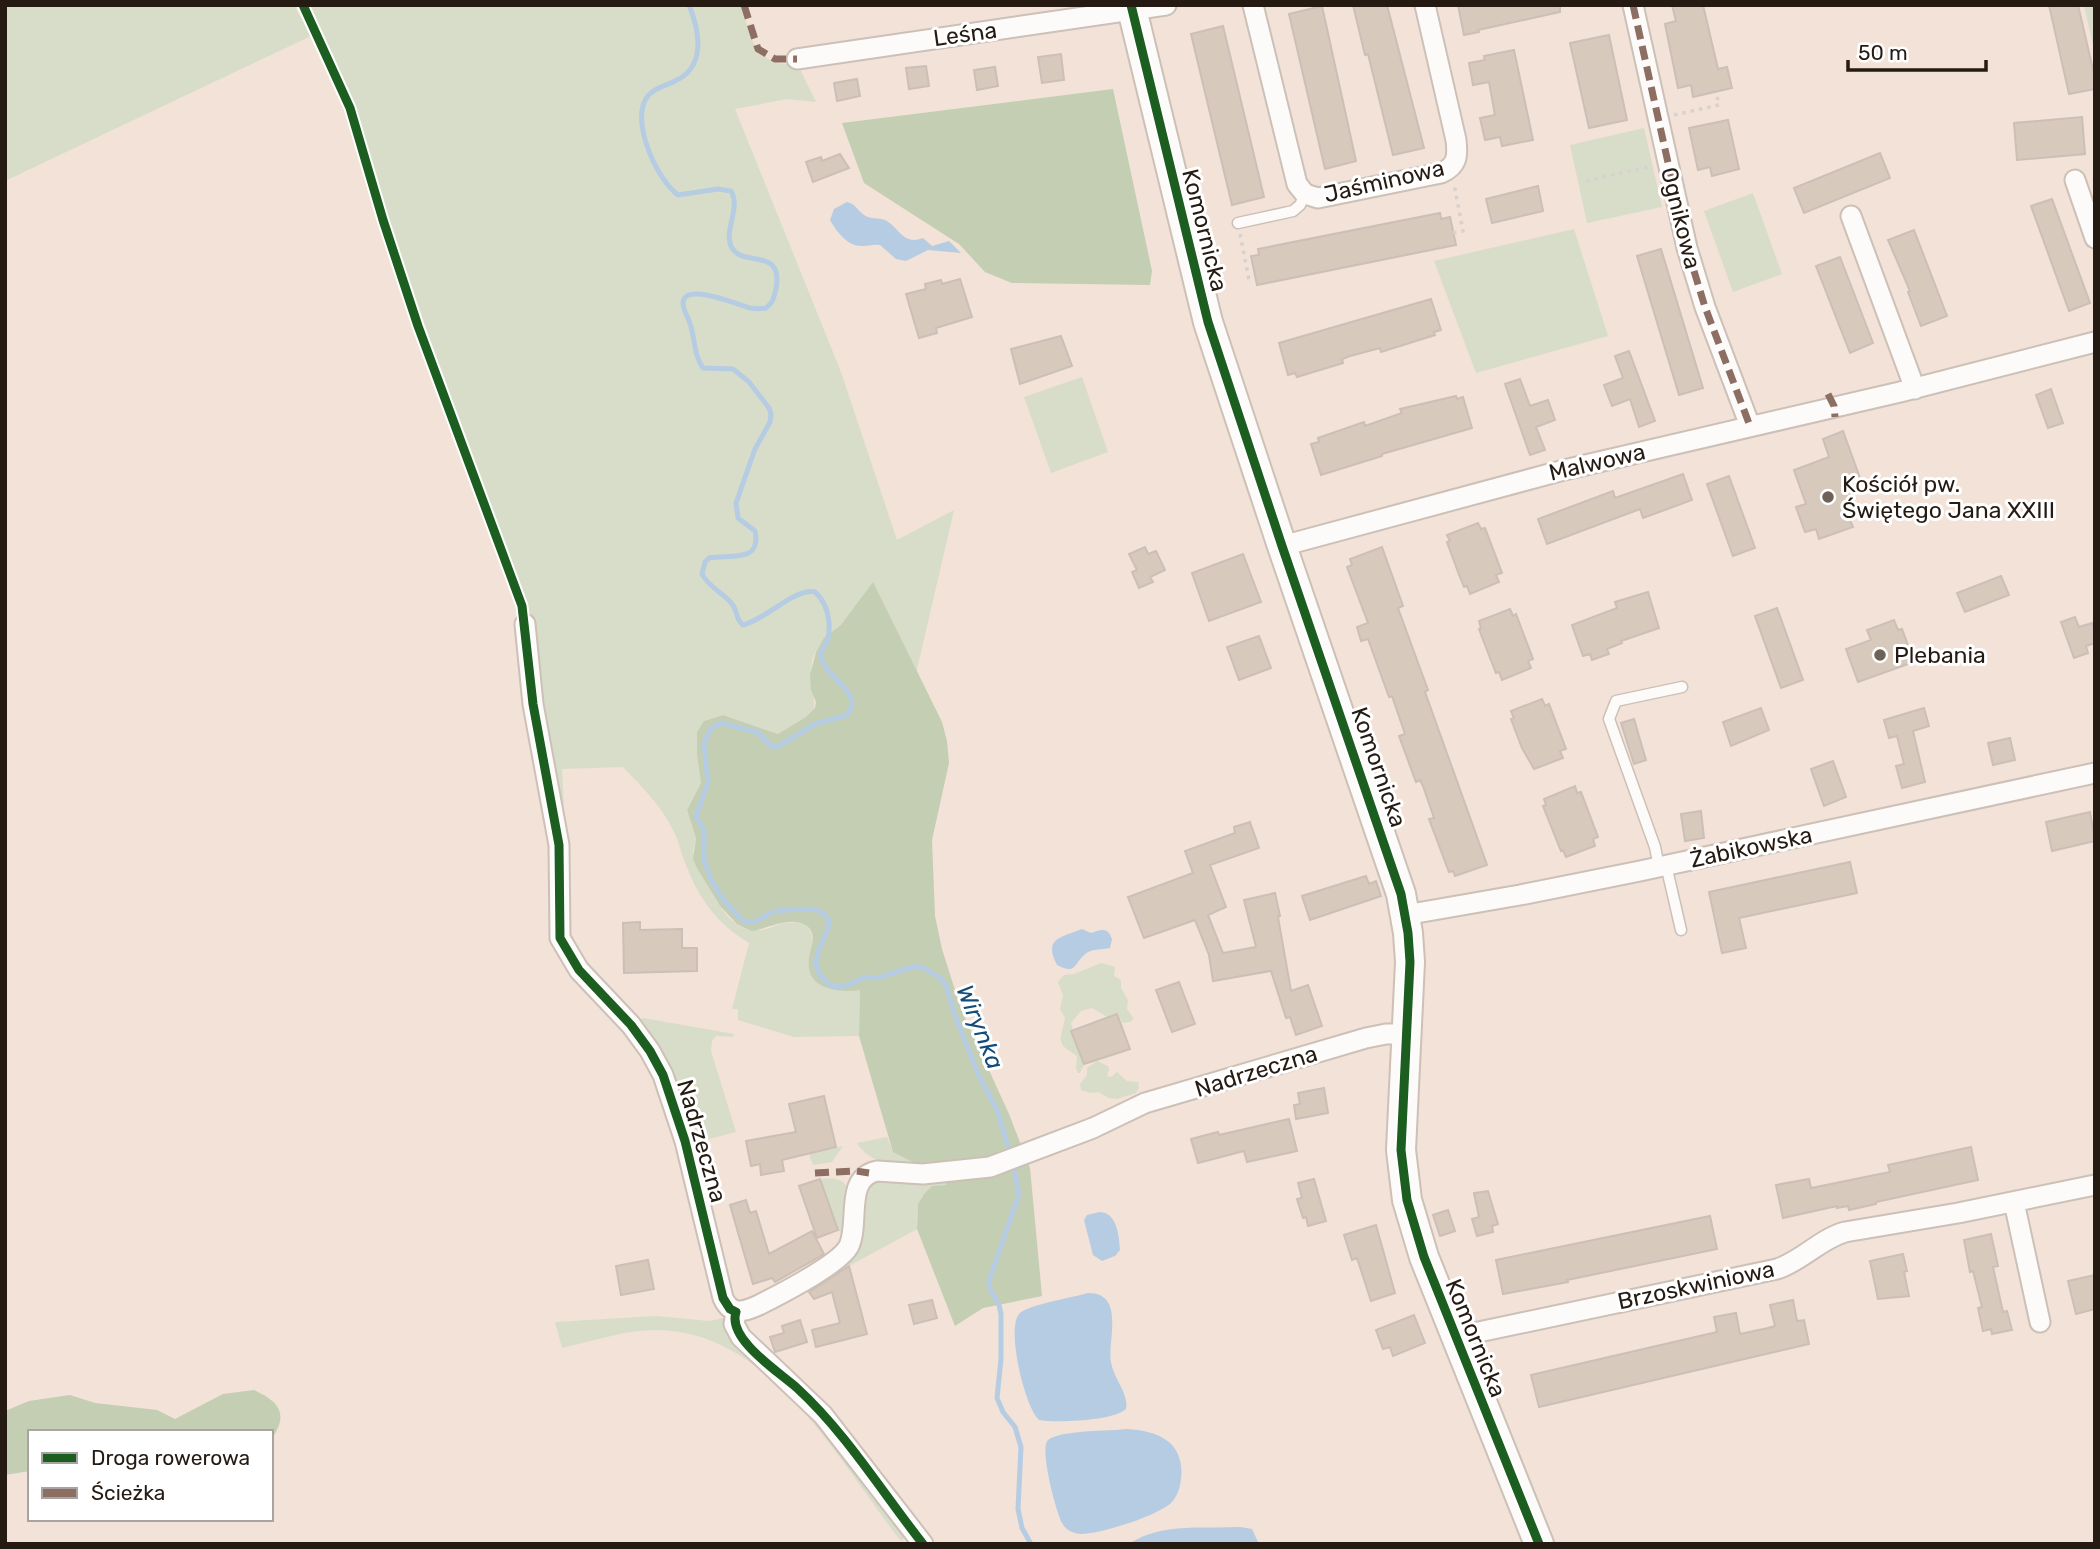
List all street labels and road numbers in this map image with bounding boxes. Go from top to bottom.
street label: Leśna [931,16,999,52]
street label: Jaśminowa [1321,154,1447,208]
street label: Ognikowa [1655,164,1707,272]
street label: Komornicka [1176,166,1234,294]
street label: Malwowa [1546,437,1648,487]
street label: Komornicka [1345,703,1413,831]
street label: Żabikowska [1687,820,1815,874]
street label: Nadrzeczna [1191,1039,1321,1103]
street label: Nadrzeczna [671,1076,733,1206]
street label: Brzoskwiniowa [1615,1255,1777,1315]
street label: Komornicka [1440,1275,1512,1401]

